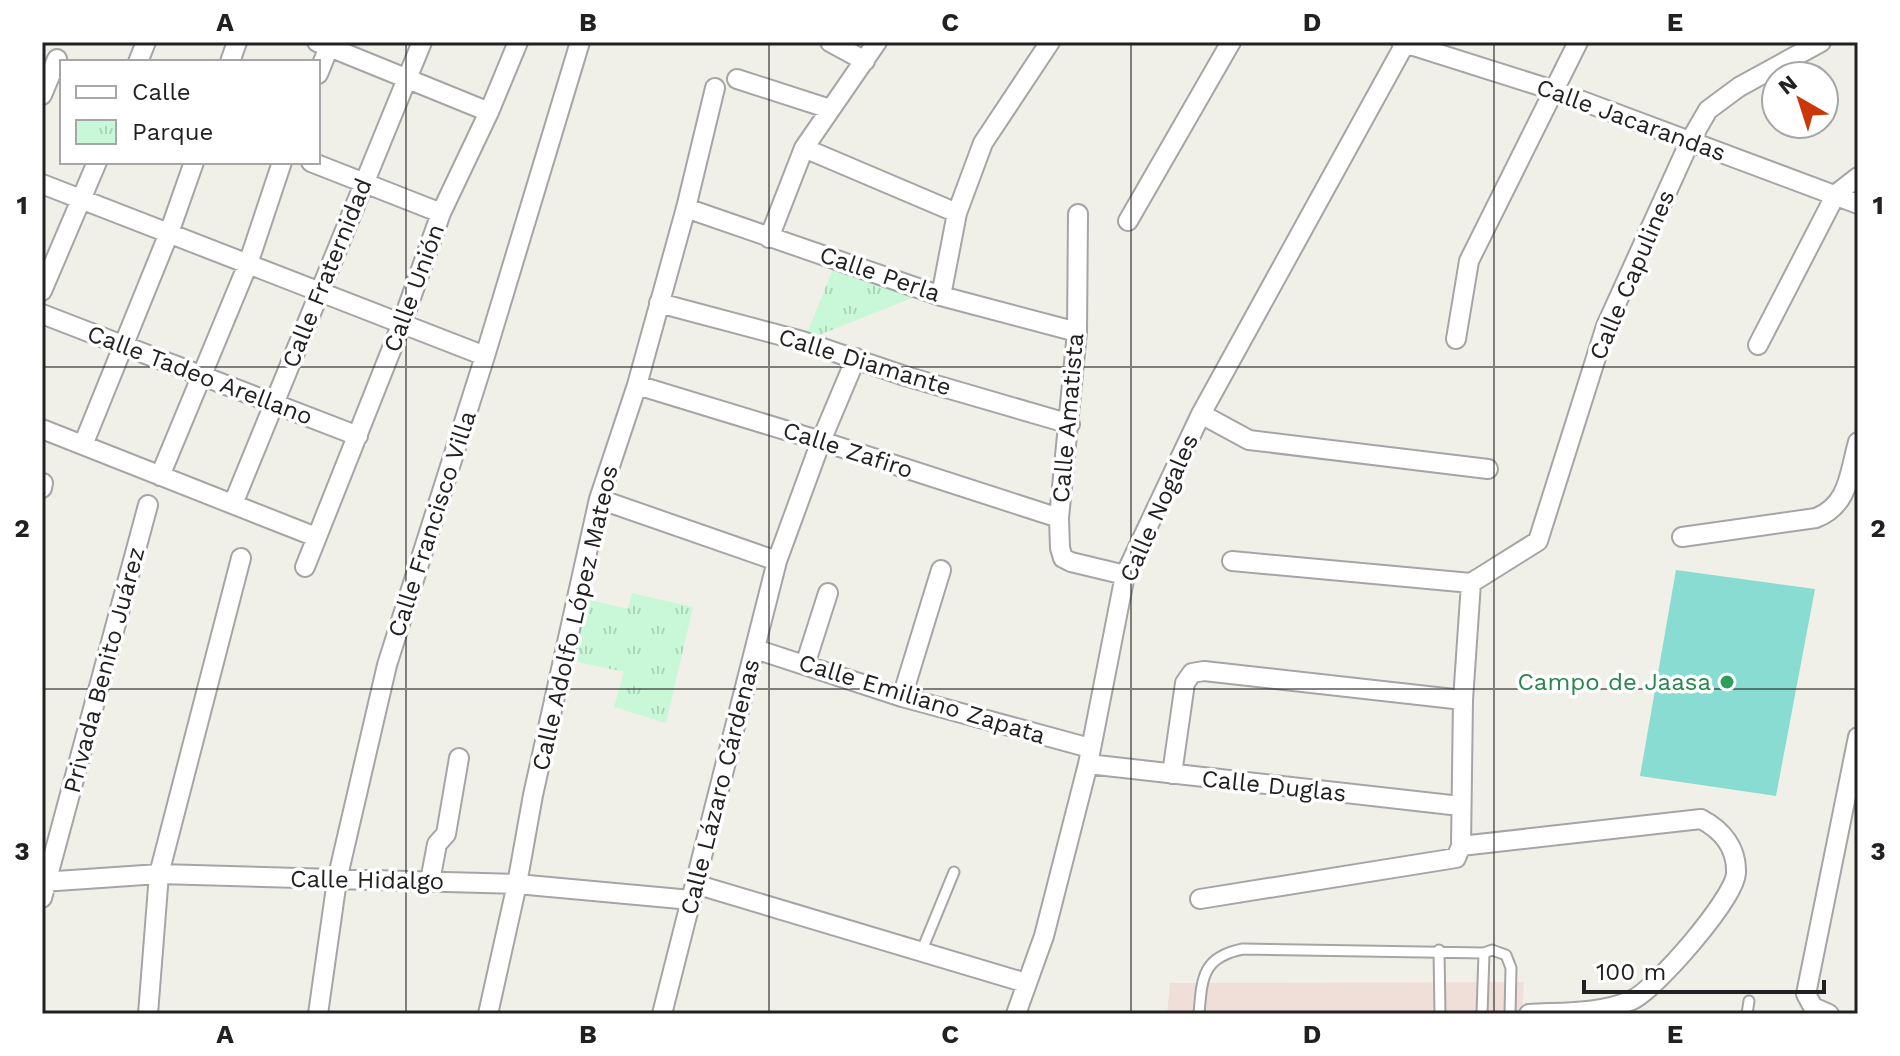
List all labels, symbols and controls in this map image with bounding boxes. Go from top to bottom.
text: A [216,7,234,37]
text: B [579,7,597,37]
text: C [941,7,959,37]
text: D [1303,7,1321,37]
text: E [1667,7,1683,37]
legend [60,60,320,164]
north arrow [1760,60,1840,140]
text: N [1774,70,1802,100]
street label: Calle Jacarandas [1533,73,1729,167]
text: Calle [132,78,191,106]
text: Parque [132,118,213,146]
street label: Calle Fraternidad [276,174,378,372]
street label: Calle Capulines [1584,186,1680,364]
text: 1 [16,190,28,220]
text: 1 [1872,190,1884,220]
street label: Calle Unión [378,220,450,356]
street label: Calle Perla [816,240,944,308]
street label: Calle Tadeo Arellano [83,319,317,431]
street label: Calle Diamante [775,322,955,402]
street label: Calle Amatista [1047,332,1089,504]
street label: Calle Francisco Villa [382,407,482,641]
street label: Calle Zafiro [779,416,917,484]
street label: Calle Nogales [1114,430,1204,586]
street label: Calle Adolfo López Mateos [526,463,624,773]
text: 2 [14,513,30,543]
text: 2 [1870,513,1886,543]
street label: Privada Benito Juárez [58,544,150,796]
street label: Calle Emiliano Zapata [795,648,1049,750]
street label: Calle Lázaro Cárdenas [675,656,765,918]
place label: Campo de Jaasa [1517,668,1711,696]
marker: Campo de Jaasa [1718,673,1736,691]
street label: Calle Duglas [1200,764,1348,808]
text: 3 [14,836,30,866]
text: 3 [1870,836,1886,866]
street label: Calle Hidalgo [290,865,444,895]
scale bar [1584,944,1824,994]
text: 100 m [1596,958,1666,986]
text: A [216,1019,234,1049]
text: B [579,1019,597,1049]
text: C [941,1019,959,1049]
text: D [1303,1019,1321,1049]
text: E [1667,1019,1683,1049]

